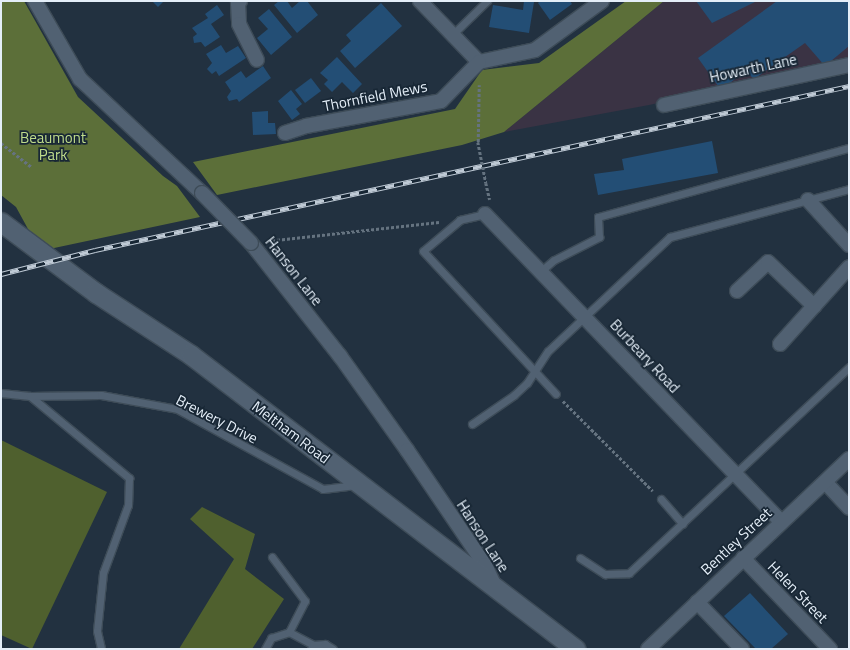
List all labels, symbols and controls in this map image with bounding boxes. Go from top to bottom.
street label: Howarth Lane [708,50,798,86]
street label: Thornfield Mews [321,77,429,115]
park label: Beaumont Park [20,128,86,163]
street label: Hanson Lane [262,233,326,309]
street label: Burbeary Road [607,316,683,396]
street label: Brewery Drive [173,391,261,447]
street label: Meltham Road [249,397,333,467]
street label: Hanson Lane [453,497,513,575]
street label: Bentley Street [697,504,775,578]
street label: Helen Street [764,557,832,627]

